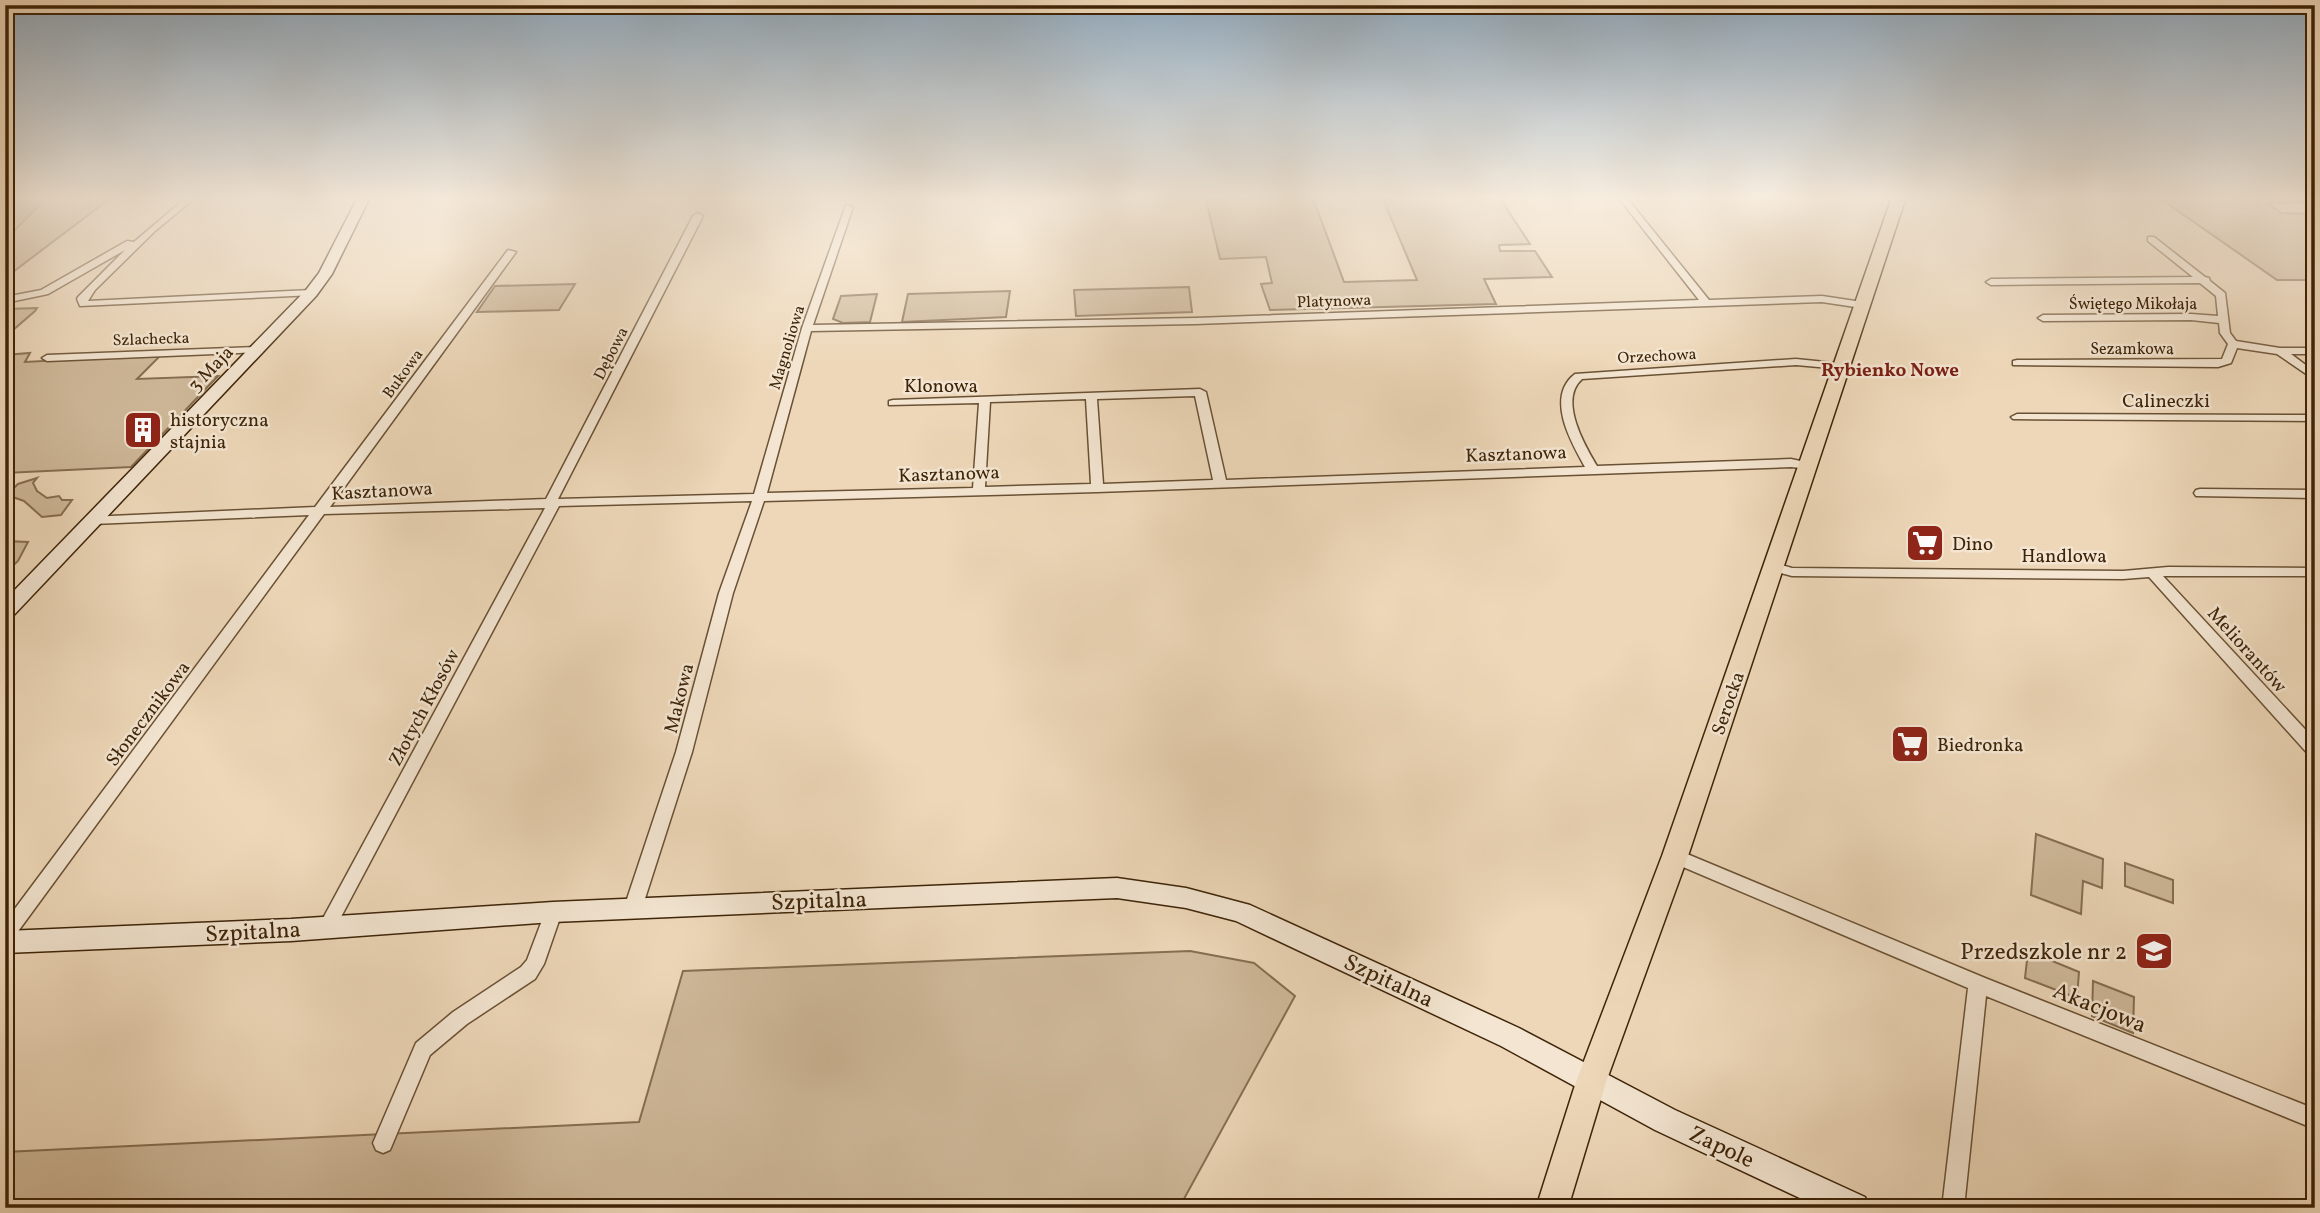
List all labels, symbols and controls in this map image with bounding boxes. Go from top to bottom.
street label: Platynowa [1297,290,1372,314]
street label: Świętego Mikołaja [2069,294,2197,316]
street label: Magnoliowa [765,303,811,393]
street label: Dębowa [589,324,634,384]
street label: Szlachecka [112,328,190,352]
street label: Sezamkowa [2090,339,2174,361]
street label: 3 Maja [183,340,240,398]
street label: Orzechowa [1617,344,1697,370]
street label: Bukowa [378,345,429,403]
district label: Rybienko Nowe [1821,358,1959,384]
street label: Klonowa [904,374,978,400]
street label: Calineczki [2122,389,2210,415]
place label: historyczna stajnia [170,408,269,456]
building icon: historyczna stajnia [122,409,164,451]
street label: Kasztanowa [1465,440,1567,470]
street label: Kasztanowa [898,460,1000,490]
street label: Kasztanowa [331,476,433,508]
supermarket icon: Dino [1904,522,1946,564]
place label: Dino [1952,532,1993,558]
street label: Handlowa [2021,544,2107,570]
street label: Meliorantów [2201,602,2292,699]
street label: Złotych Kłosów [383,645,467,771]
street label: Słonecznikowa [100,656,197,772]
street label: Makowa [659,661,701,736]
street label: Serocka [1706,668,1752,739]
supermarket icon: Biedronka [1889,723,1931,765]
place label: Biedronka [1937,733,2024,759]
street label: Szpitalna [771,884,868,920]
street label: Szpitalna [204,915,302,951]
school or university icon: Przedszkole nr 2 [2133,930,2175,972]
place label: Przedszkole nr 2 [1960,937,2127,969]
street label: Szpitalna [1338,947,1438,1017]
street label: Akacjowa [2048,976,2151,1042]
street label: Zapole [1683,1119,1759,1177]

